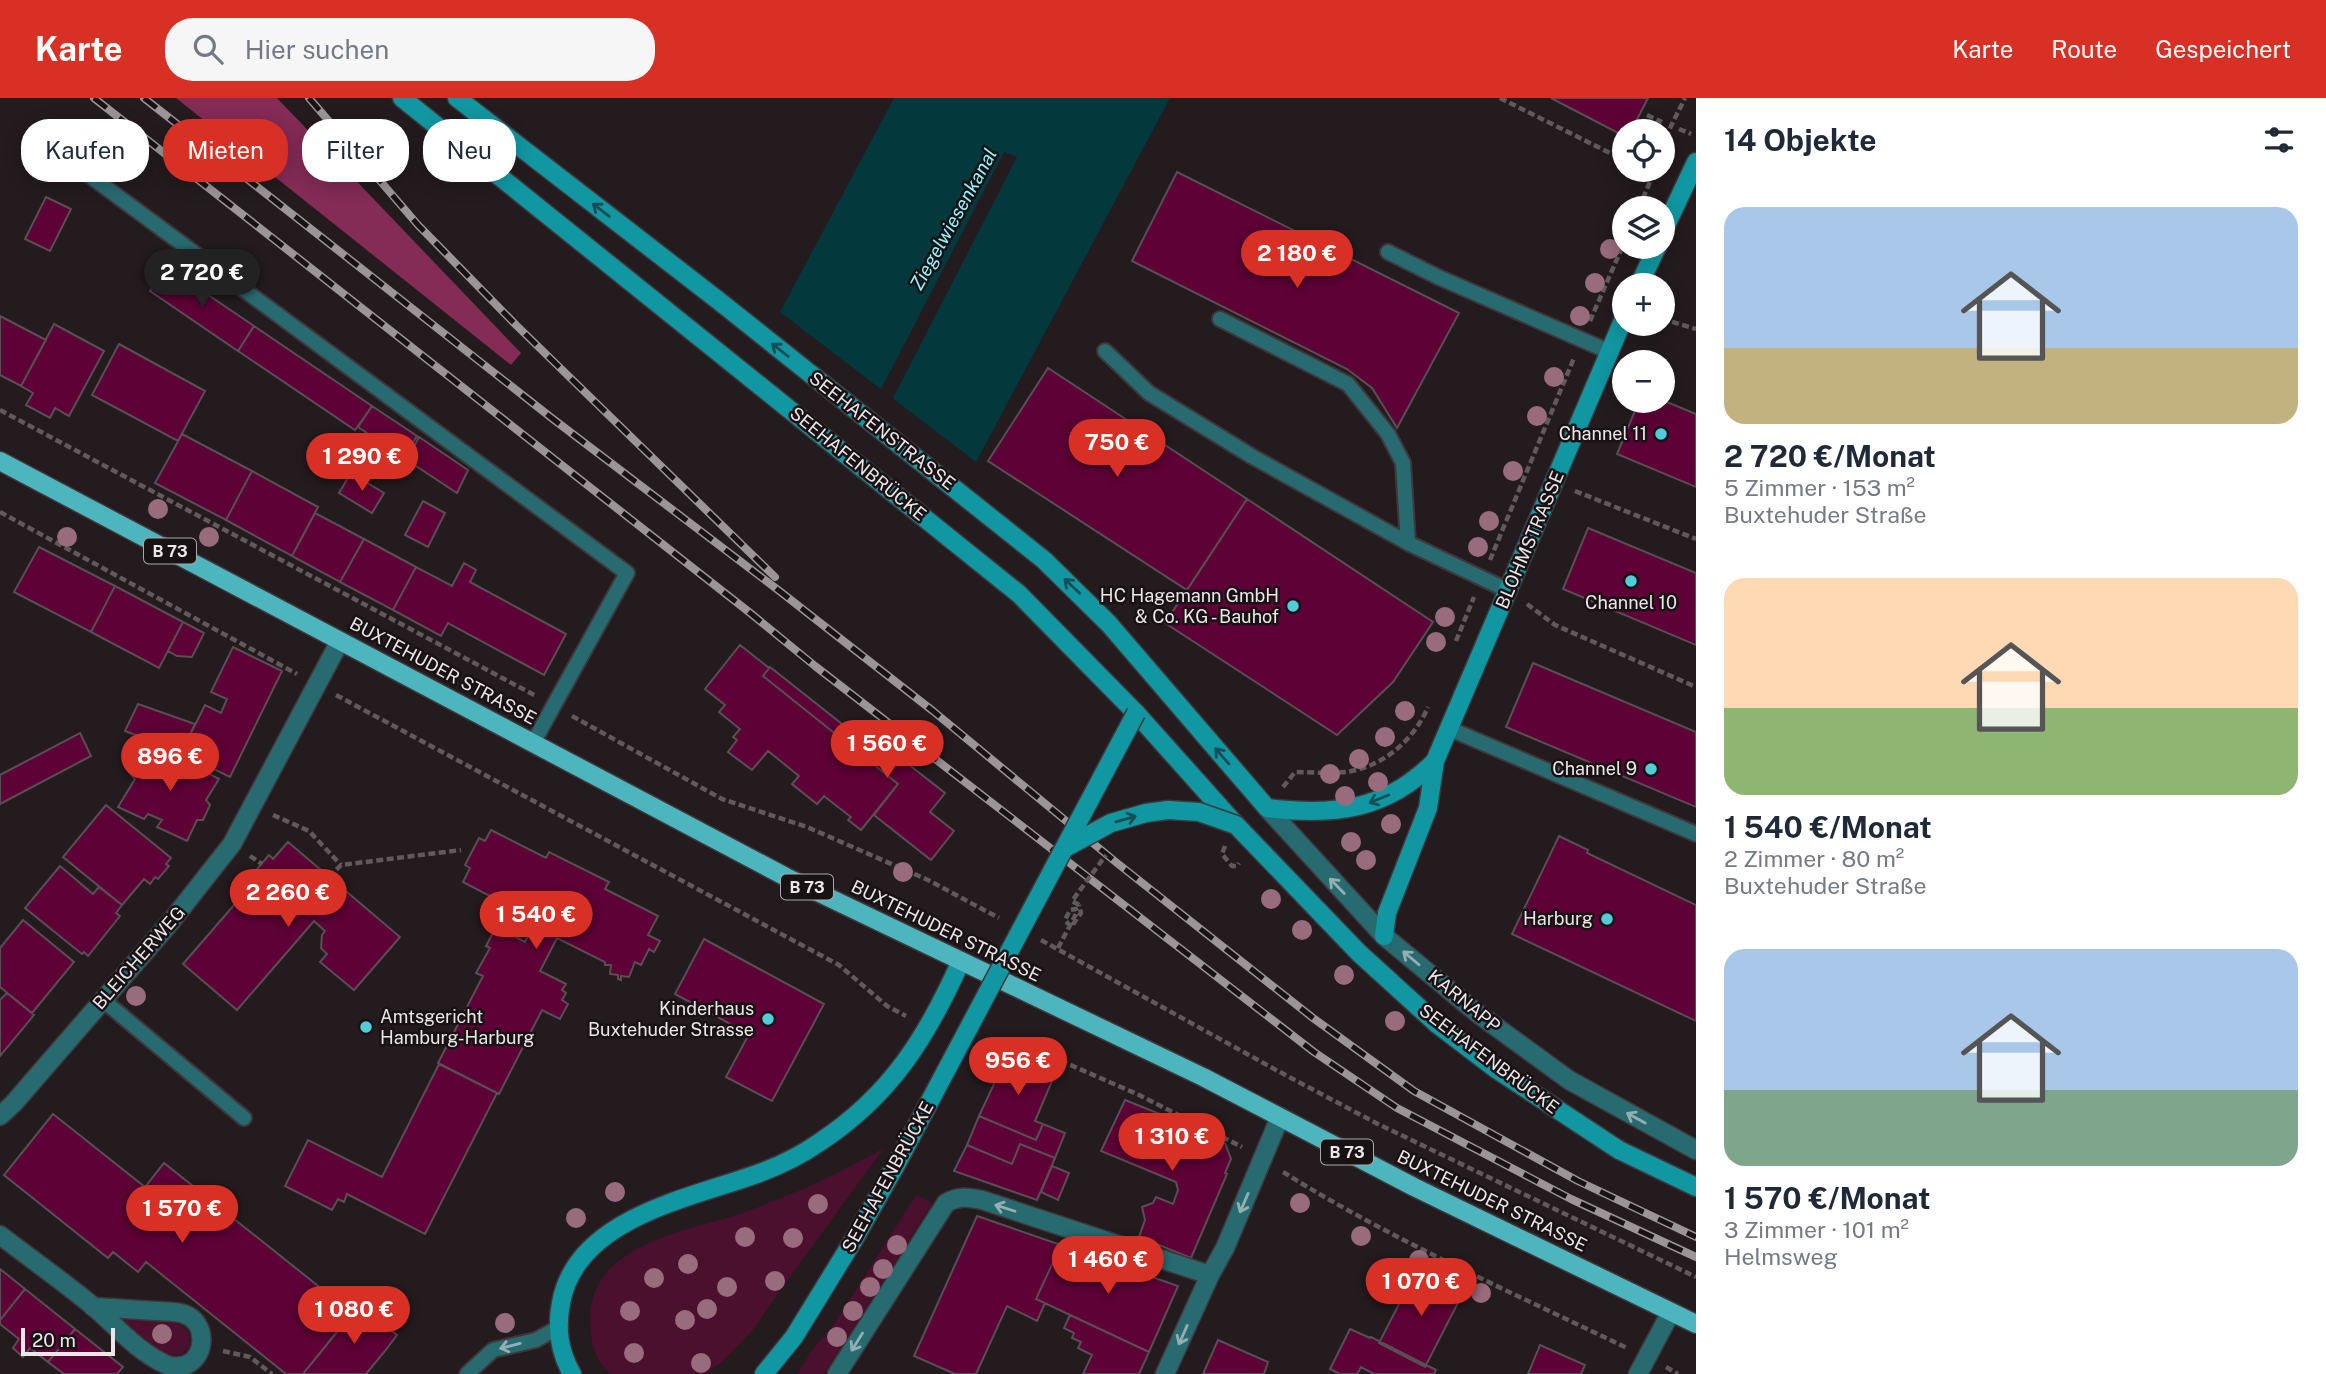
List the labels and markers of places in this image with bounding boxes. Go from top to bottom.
pin: 2 180 € [1232,230,1362,290]
pin: 2 720 € [137,250,267,309]
pin: 750 € [1068,420,1166,479]
place label: Channel 11 [1559,423,1647,444]
marker: Channel 11 [1653,426,1669,442]
pin: 1 290 € [297,434,427,493]
marker: Channel 10 [1623,573,1639,589]
place label: HC Hagemann GmbH & Co. KG - Bauhof [1100,585,1279,627]
place label: Channel 10 [1585,592,1677,613]
marker: HC Hagemann GmbH & Co. KG - Bauhof [1285,598,1301,614]
pin: 1 560 € [822,720,952,780]
pin: 896 € [121,734,219,793]
place label: Channel 9 [1552,758,1637,779]
marker: Channel 9 [1643,761,1659,777]
pin: 2 260 € [223,870,353,929]
pin: 1 540 € [471,892,601,951]
place label: Harburg [1523,908,1593,929]
marker: Harburg [1599,911,1615,927]
place label: Kinderhaus Buxtehuder Strasse [588,998,754,1040]
place label: Amtsgericht Hamburg-Harburg [380,1006,535,1048]
marker: Kinderhaus Buxtehuder Strasse [760,1011,776,1027]
marker: Amtsgericht Hamburg-Harburg [358,1019,374,1035]
pin: 956 € [969,1038,1067,1097]
pin: 1 310 € [1107,1114,1237,1173]
pin: 1 570 € [117,1186,247,1245]
pin: 1 460 € [1043,1236,1173,1296]
pin: 1 070 € [1356,1258,1486,1318]
pin: 1 080 € [289,1286,419,1346]

